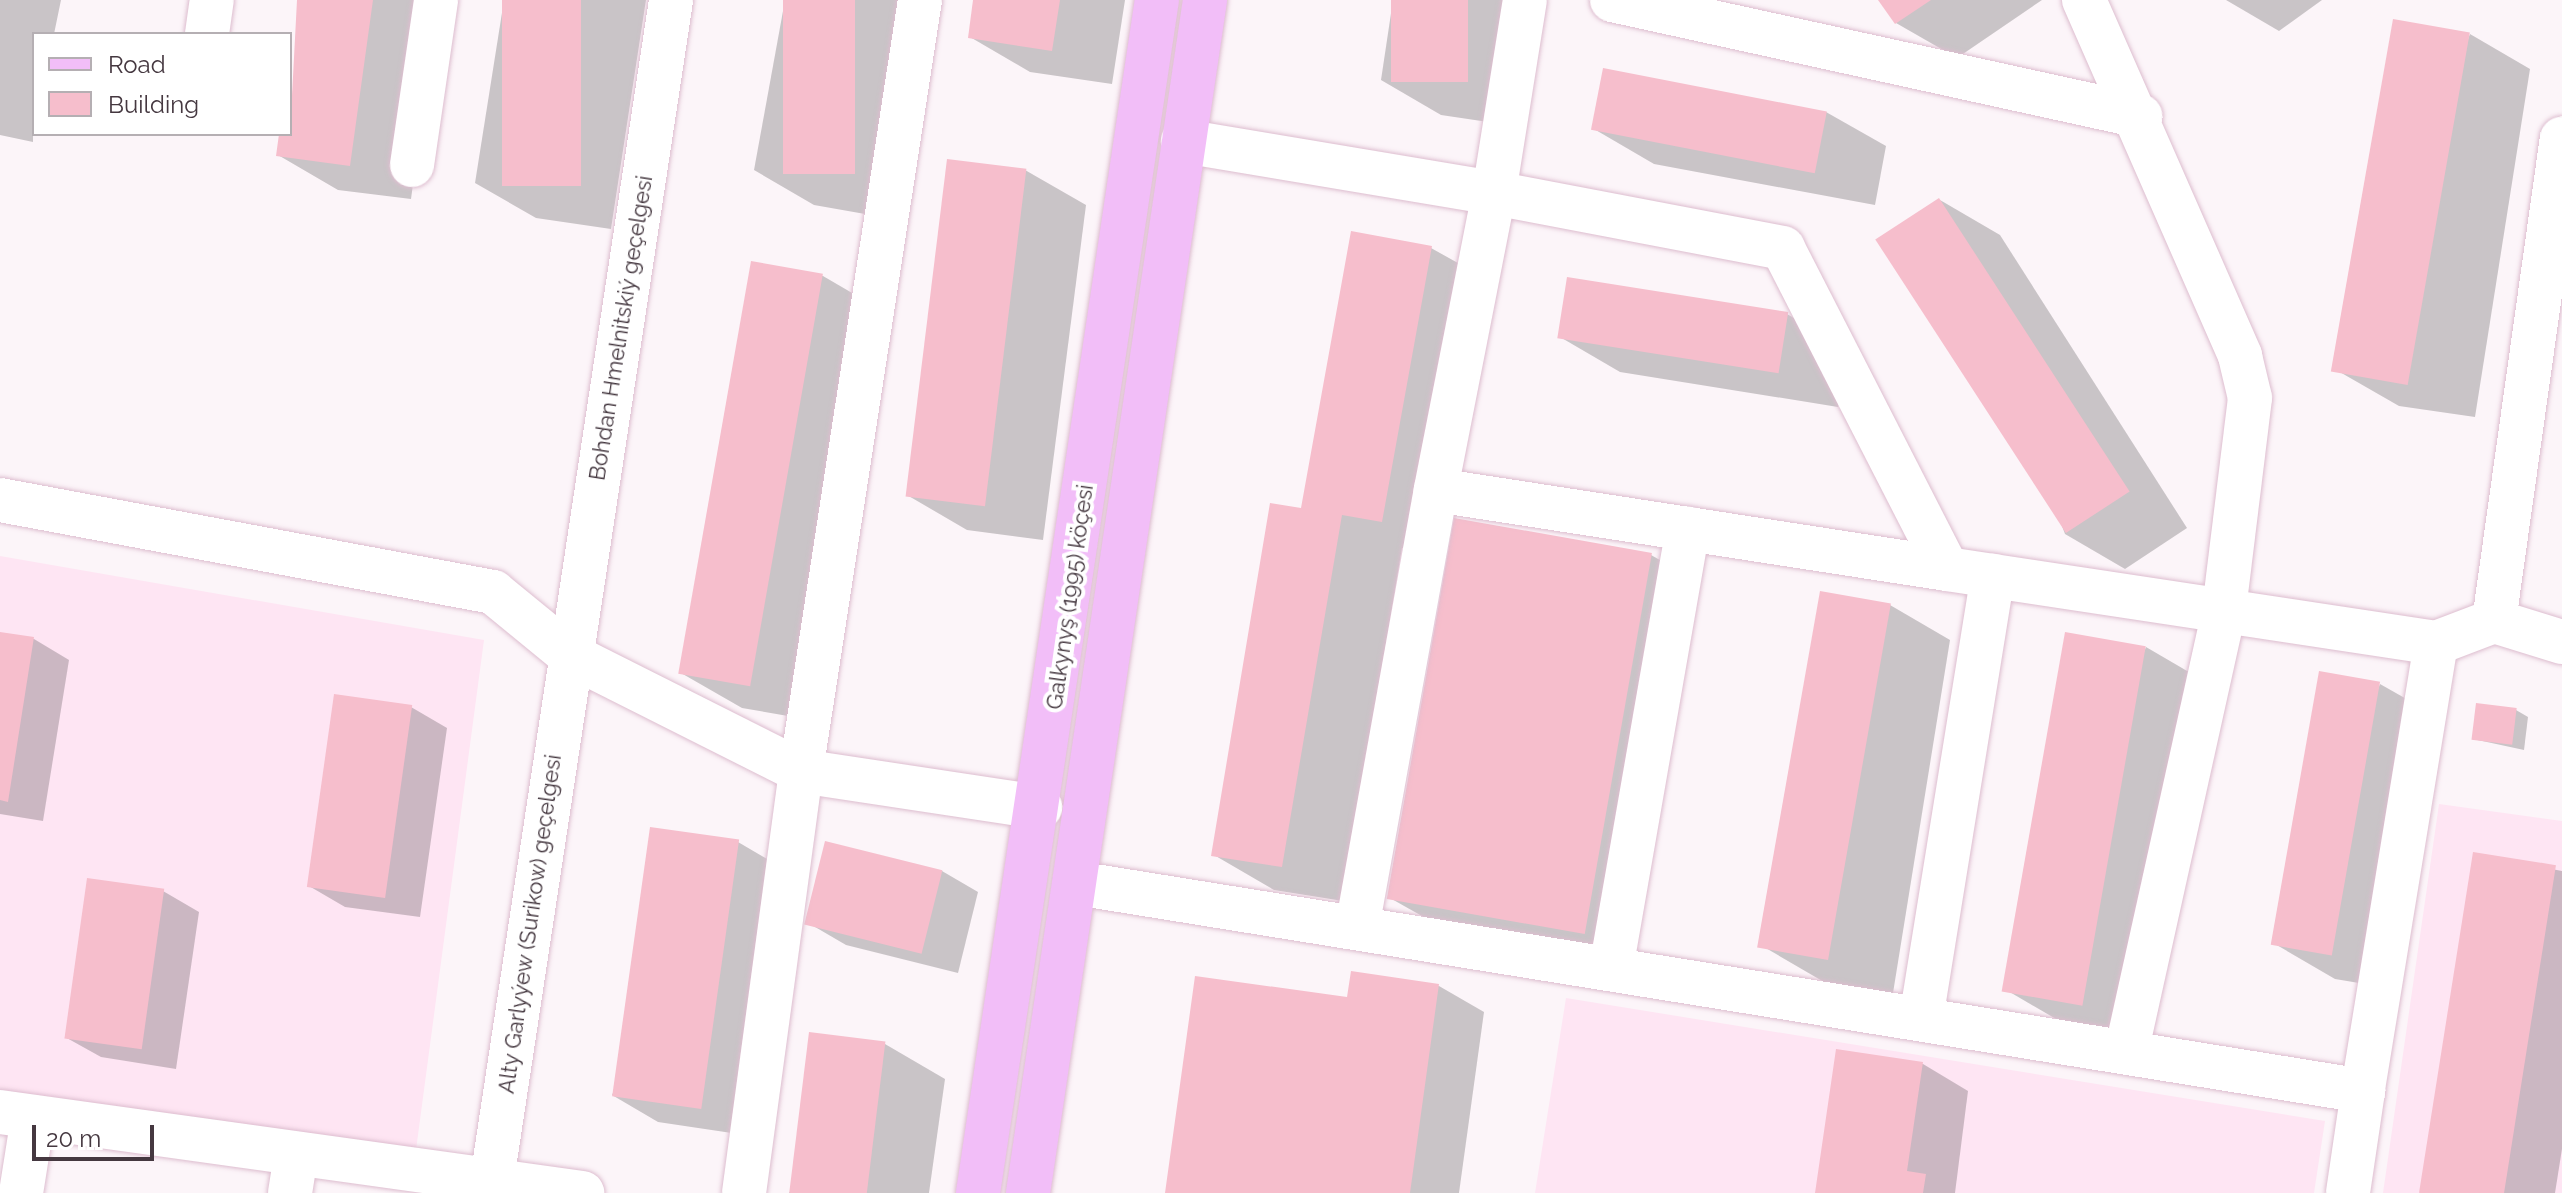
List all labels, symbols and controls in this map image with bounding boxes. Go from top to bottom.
legend [32,32,292,136]
text: Road [108,50,166,79]
text: Building [108,90,199,119]
street label: Bohdan Hmelnitskiý geçelgesi [584,173,658,483]
street label: Galkynyş (1995) köçesi [1041,483,1099,711]
street label: Alty Garlyýew (Surikow) geçelgesi [493,752,567,1096]
scale bar [36,1109,158,1159]
text: 20 m [46,1124,101,1153]

